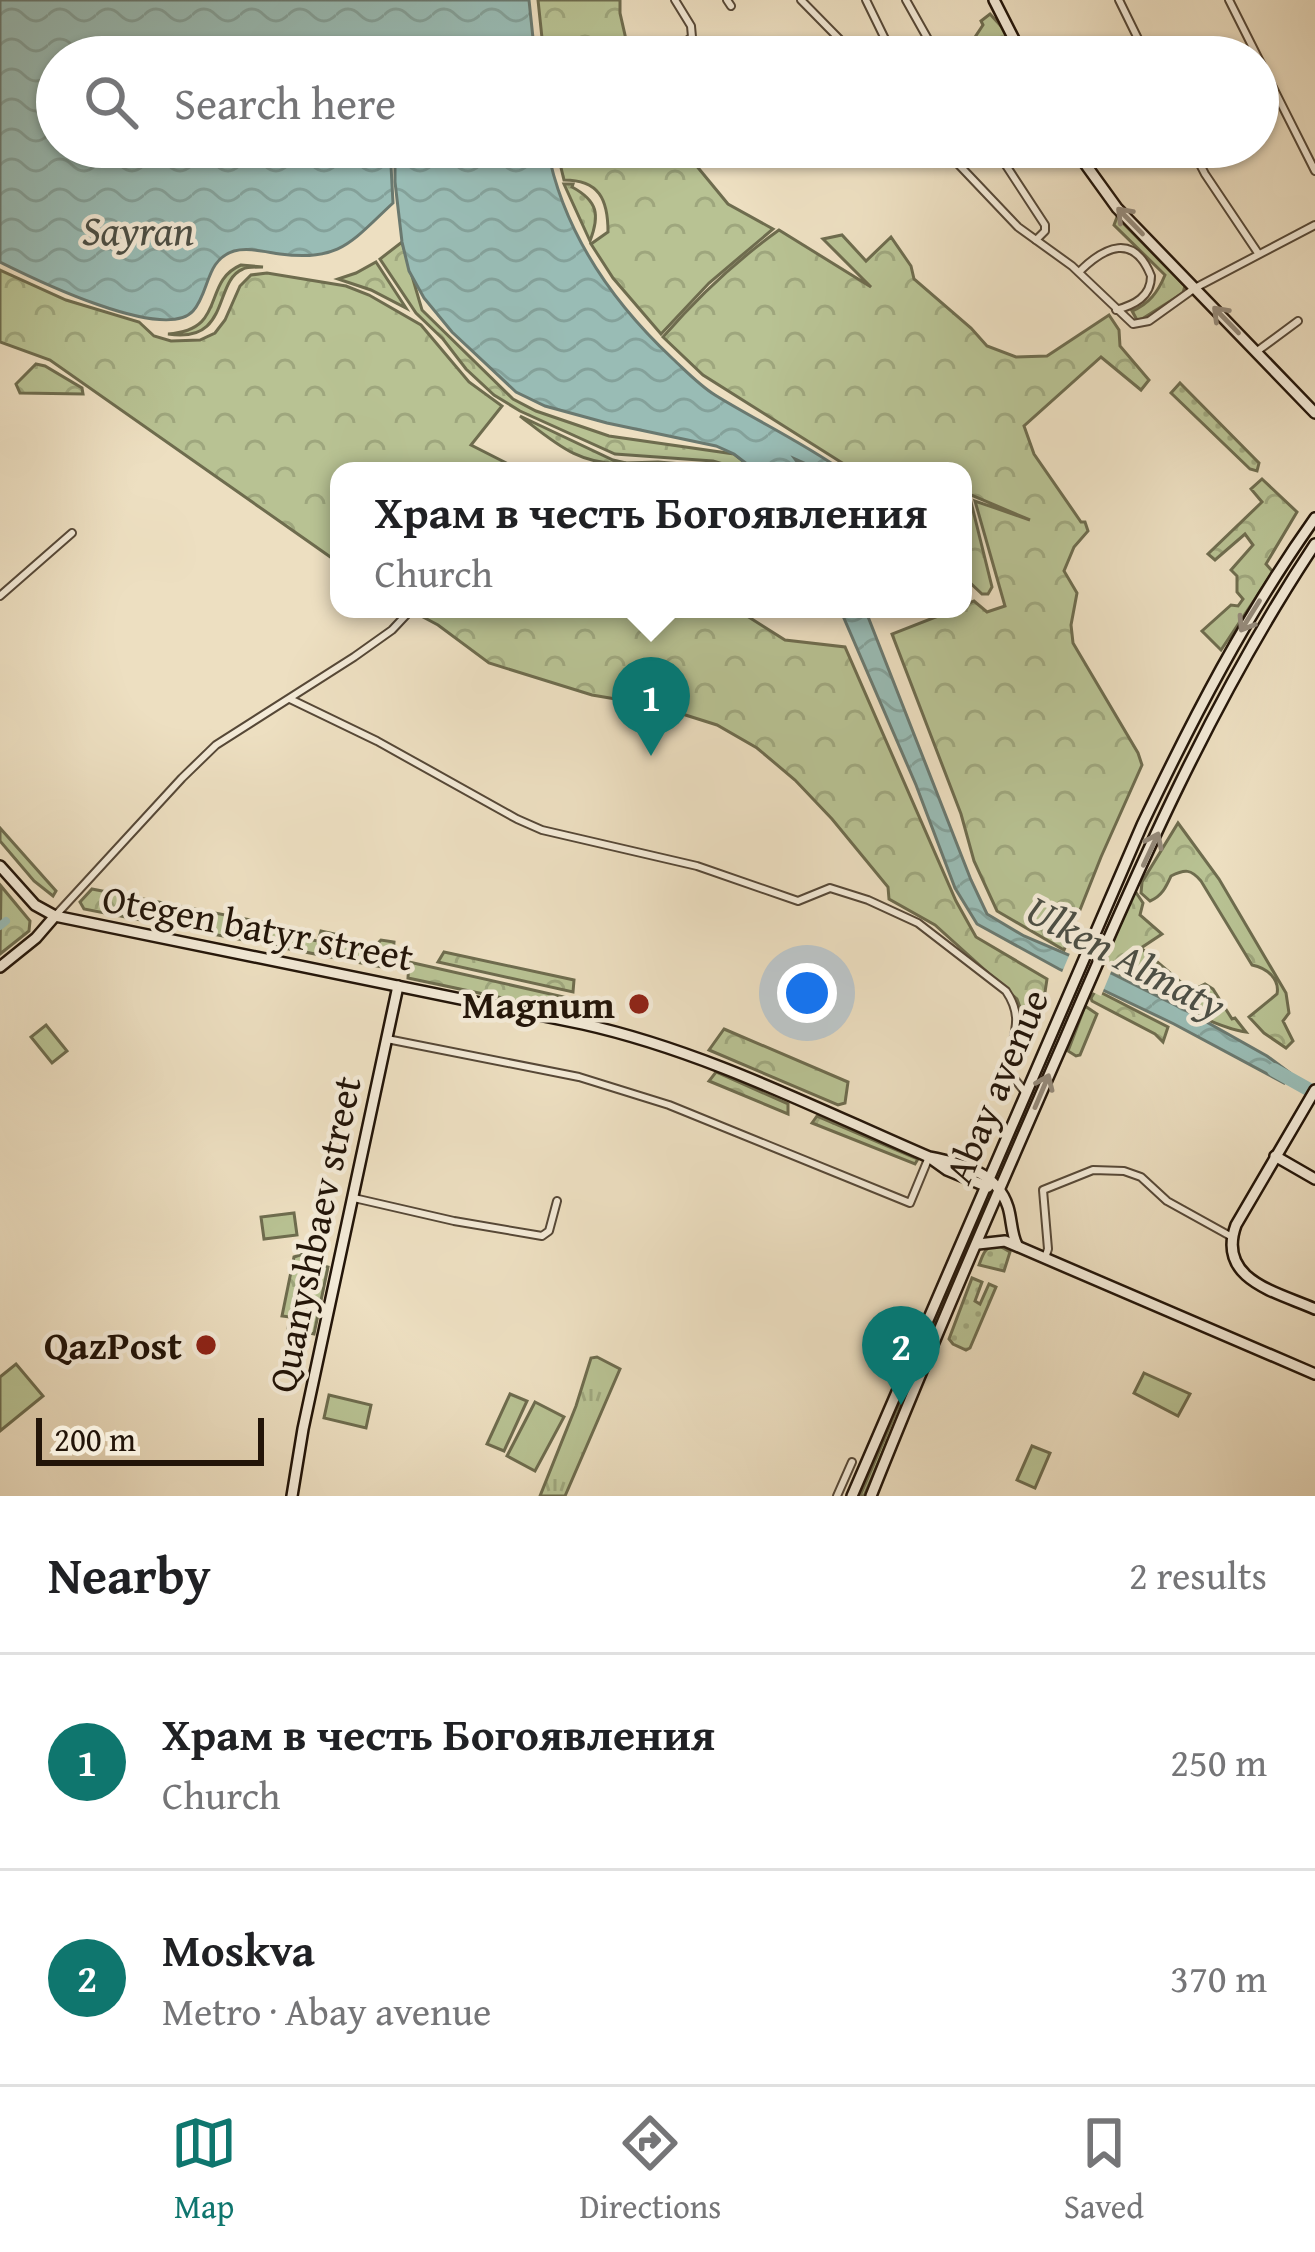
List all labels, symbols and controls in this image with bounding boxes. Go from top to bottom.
search box [36,36,1279,168]
icon: search [78,69,144,135]
text: Search here [174,70,396,135]
water label: Sayran [82,199,194,260]
one-way arrow [1117,206,1145,236]
one-way arrow [1212,306,1240,335]
popup [330,462,972,618]
text: Храм в честь Богоявления [375,479,928,544]
text: Church [375,544,493,601]
one-way arrow [1238,598,1262,632]
pin: 1 [612,657,690,756]
one-way arrow [1141,831,1163,867]
street label: Otegen batyr street [98,868,419,985]
water label: Ulken Almaty [1016,878,1237,1035]
your location [777,963,837,1023]
place label: Magnum [462,975,616,1032]
street label: Abay avenue [929,980,1062,1192]
marker: Magnum [626,991,652,1017]
street label: Quanyshbaev street [252,1070,375,1397]
one-way arrow [1033,1073,1054,1110]
pin: 2 [862,1306,940,1405]
place label: QazPost [44,1316,182,1373]
marker: QazPost [193,1332,219,1358]
scale bar [36,1412,264,1465]
text: 200 m [54,1415,136,1463]
text: Nearby [48,1537,211,1612]
text: 2 results [1129,1546,1267,1603]
text: Храм в честь Богоявления [162,1701,715,1766]
text: 1 [77,1733,97,1790]
text: 250 m [1170,1733,1267,1790]
text: Church [162,1766,280,1823]
text: Moskva [162,1917,315,1982]
text: 2 [77,1949,97,2006]
text: 370 m [1170,1949,1267,2006]
text: Metro · Abay avenue [162,1982,491,2039]
tab: Map [171,2110,237,2230]
tab: Directions [580,2110,721,2230]
tab: Saved [1064,2110,1144,2230]

